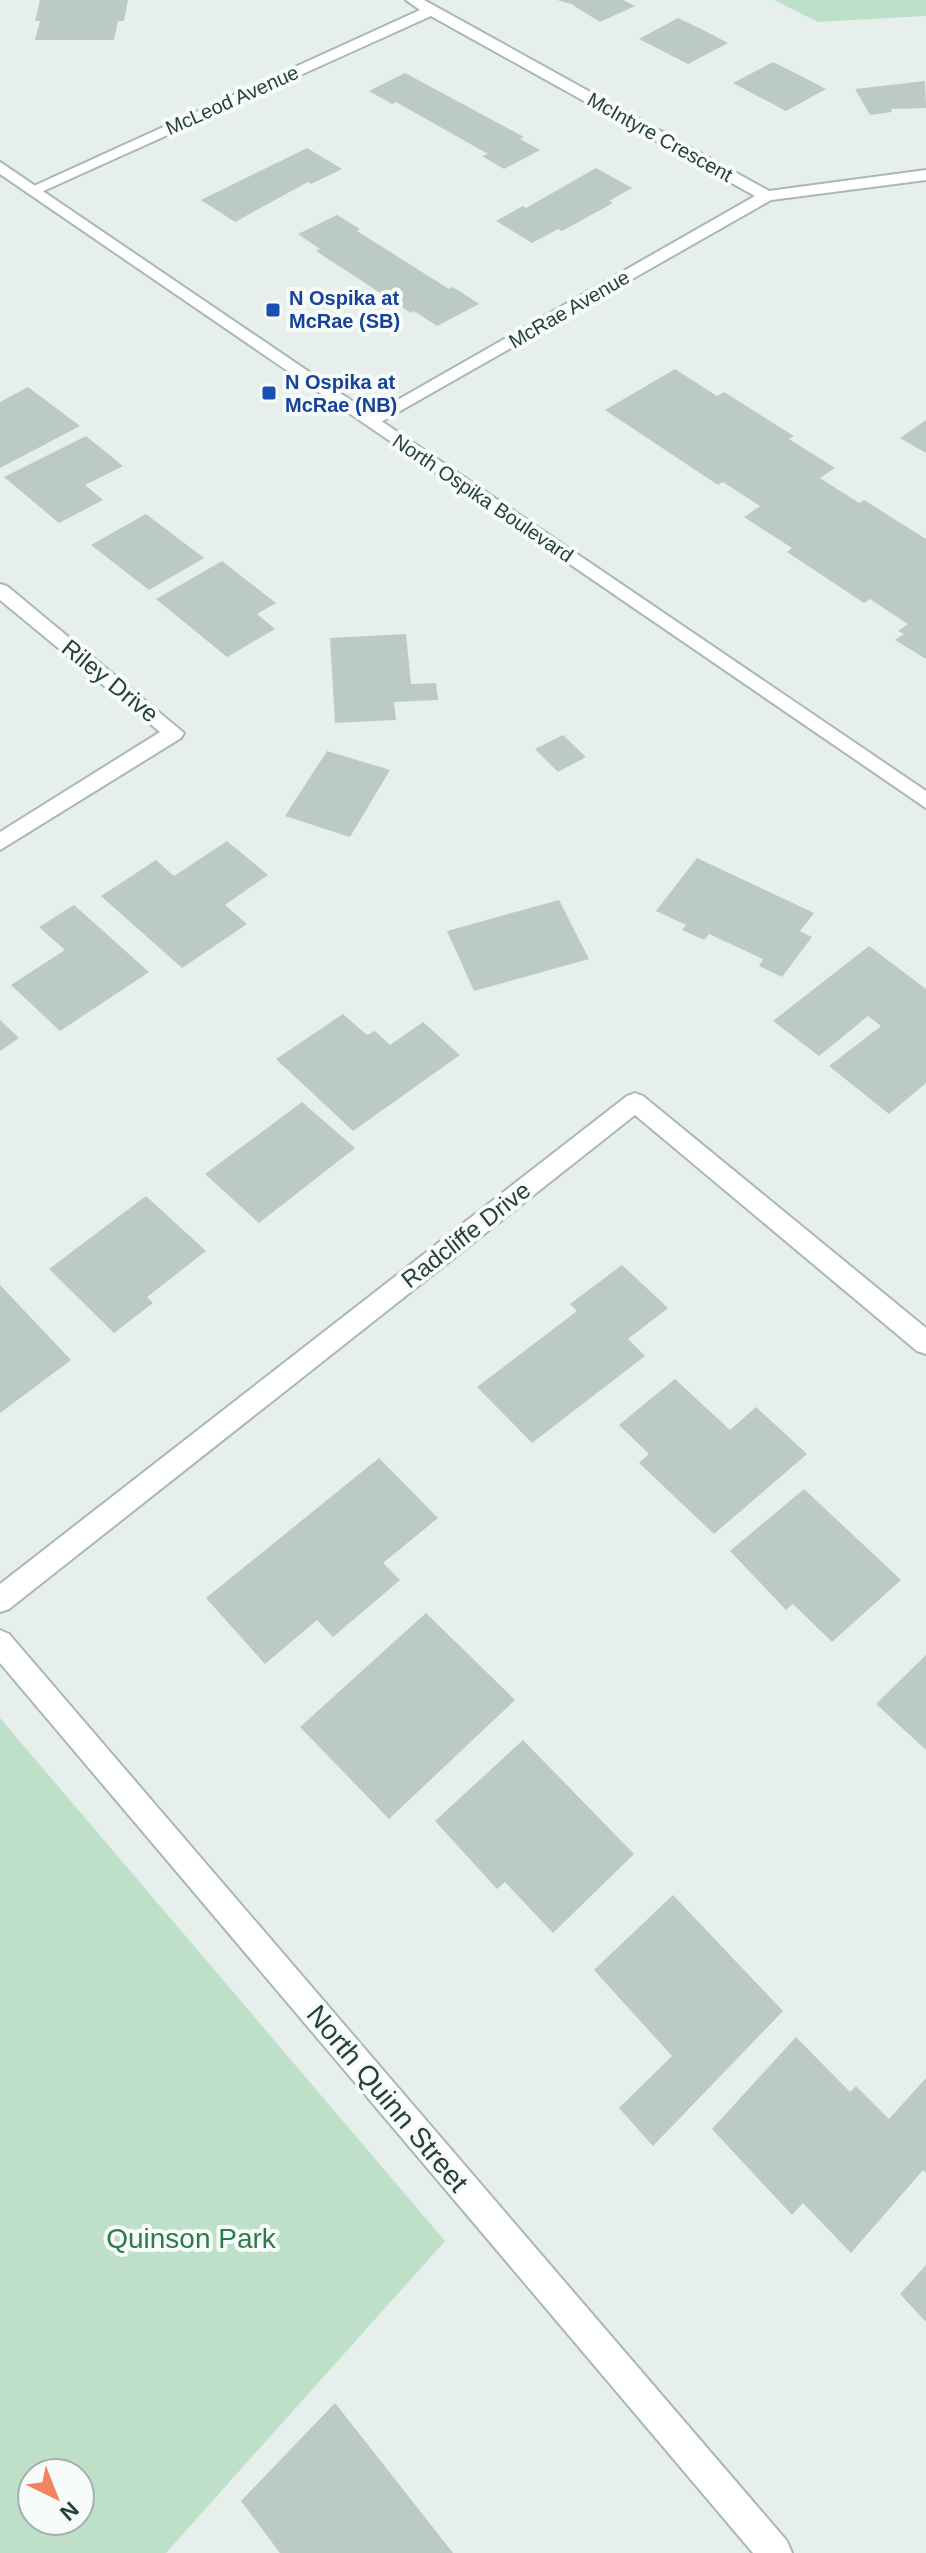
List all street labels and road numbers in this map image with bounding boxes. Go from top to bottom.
street label: McLeod Avenue [162,61,302,139]
street label: McIntyre Crescent [584,88,737,186]
street label: McRae Avenue [505,266,633,352]
street label: North Ospika Boulevard [389,430,577,566]
street label: Riley Drive [57,634,164,728]
street label: Radcliffe Drive [396,1176,535,1293]
street label: North Quinn Street [301,1999,475,2198]

